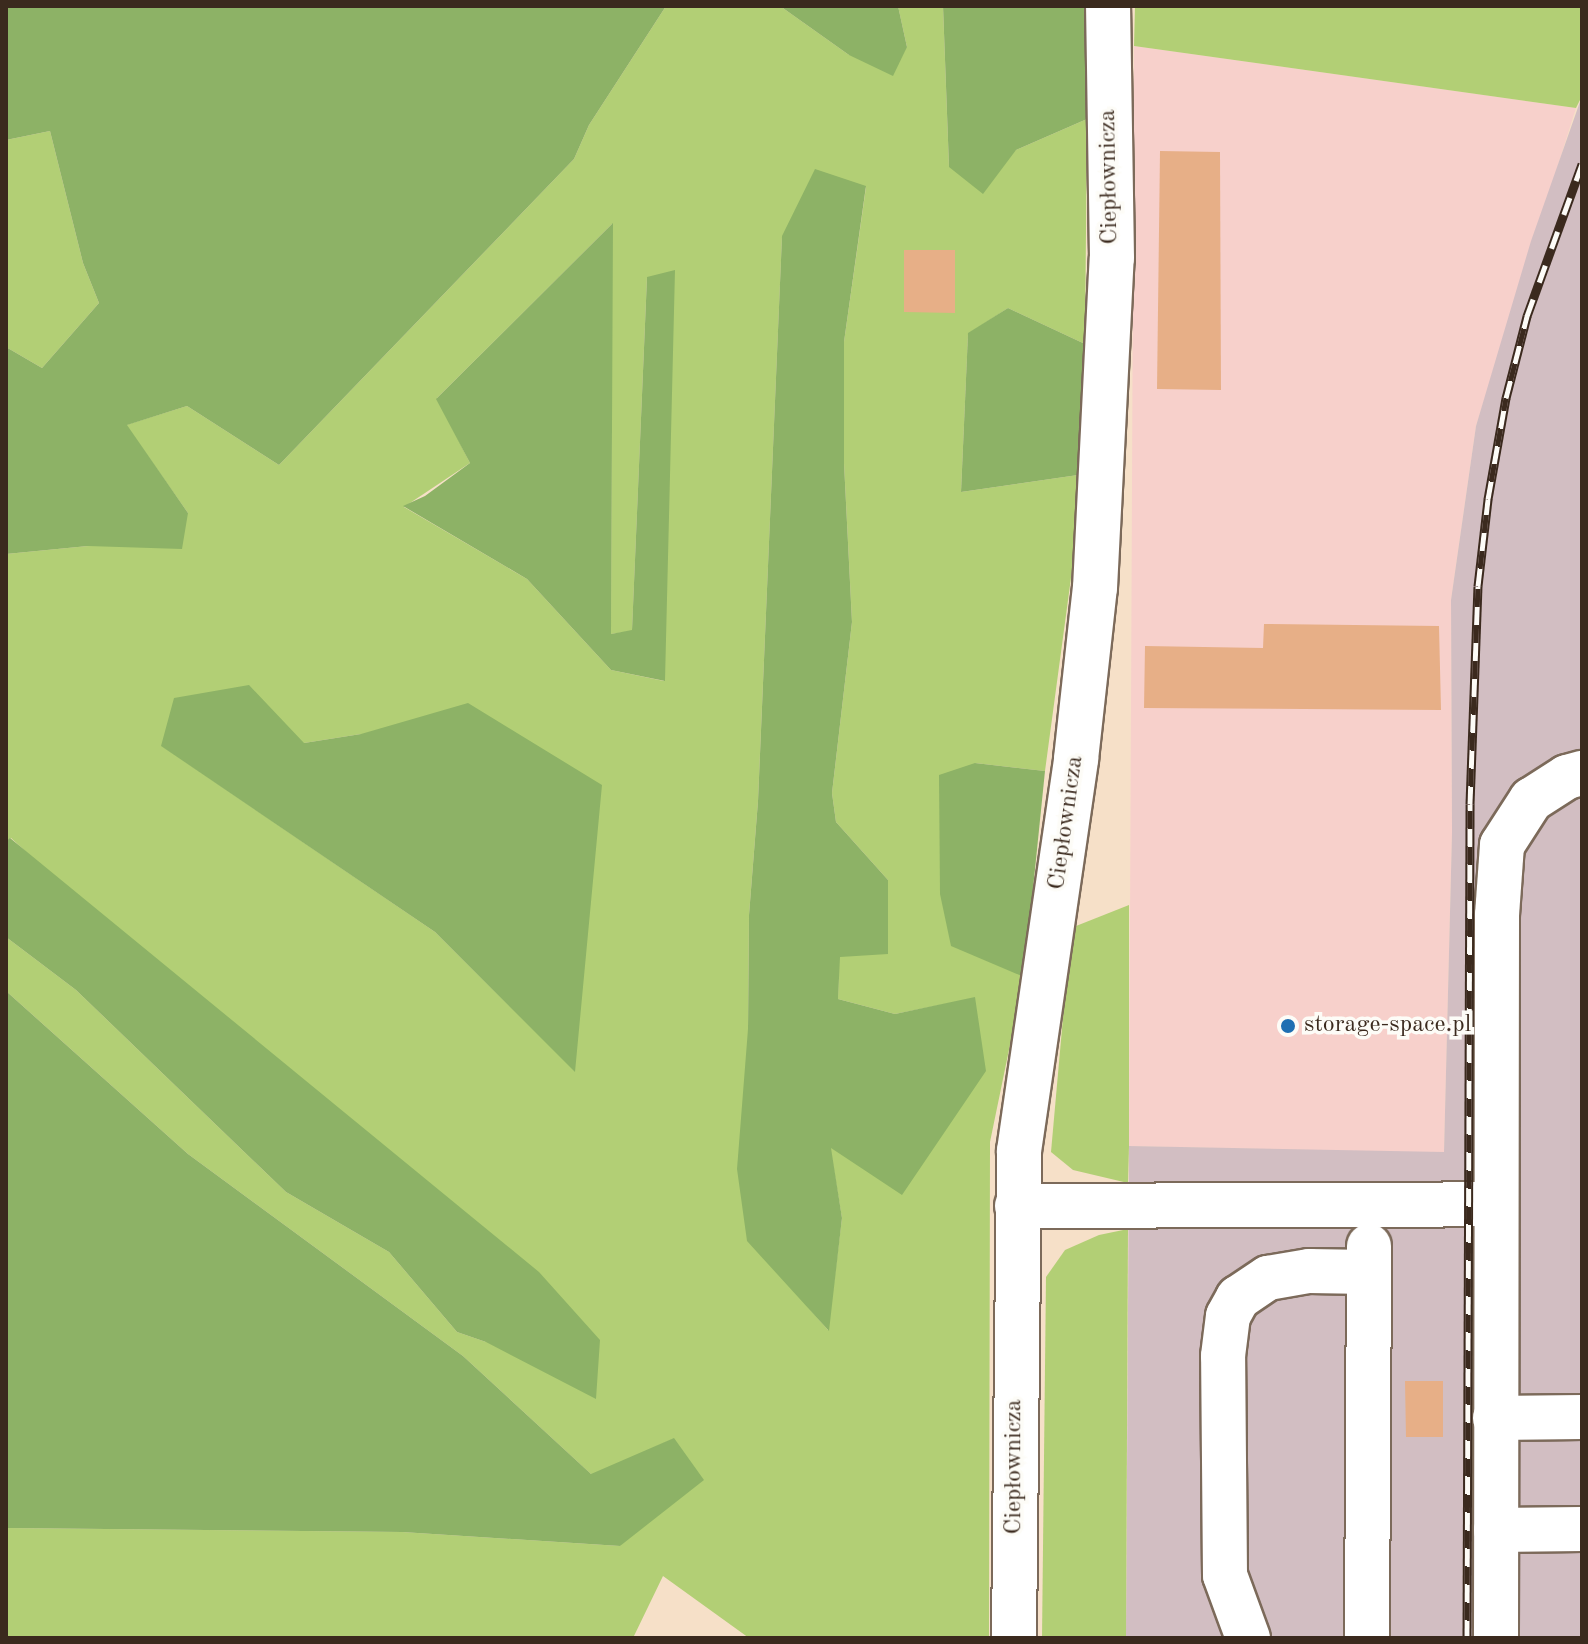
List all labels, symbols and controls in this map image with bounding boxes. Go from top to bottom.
street label: Ciepłownicza [1094,109,1126,245]
street label: Ciepłownicza [1043,754,1091,892]
place label: storage-space.pl [1304,1012,1471,1040]
marker: storage-space.pl [1279,1017,1297,1035]
street label: Ciepłownicza [1001,1399,1029,1535]

